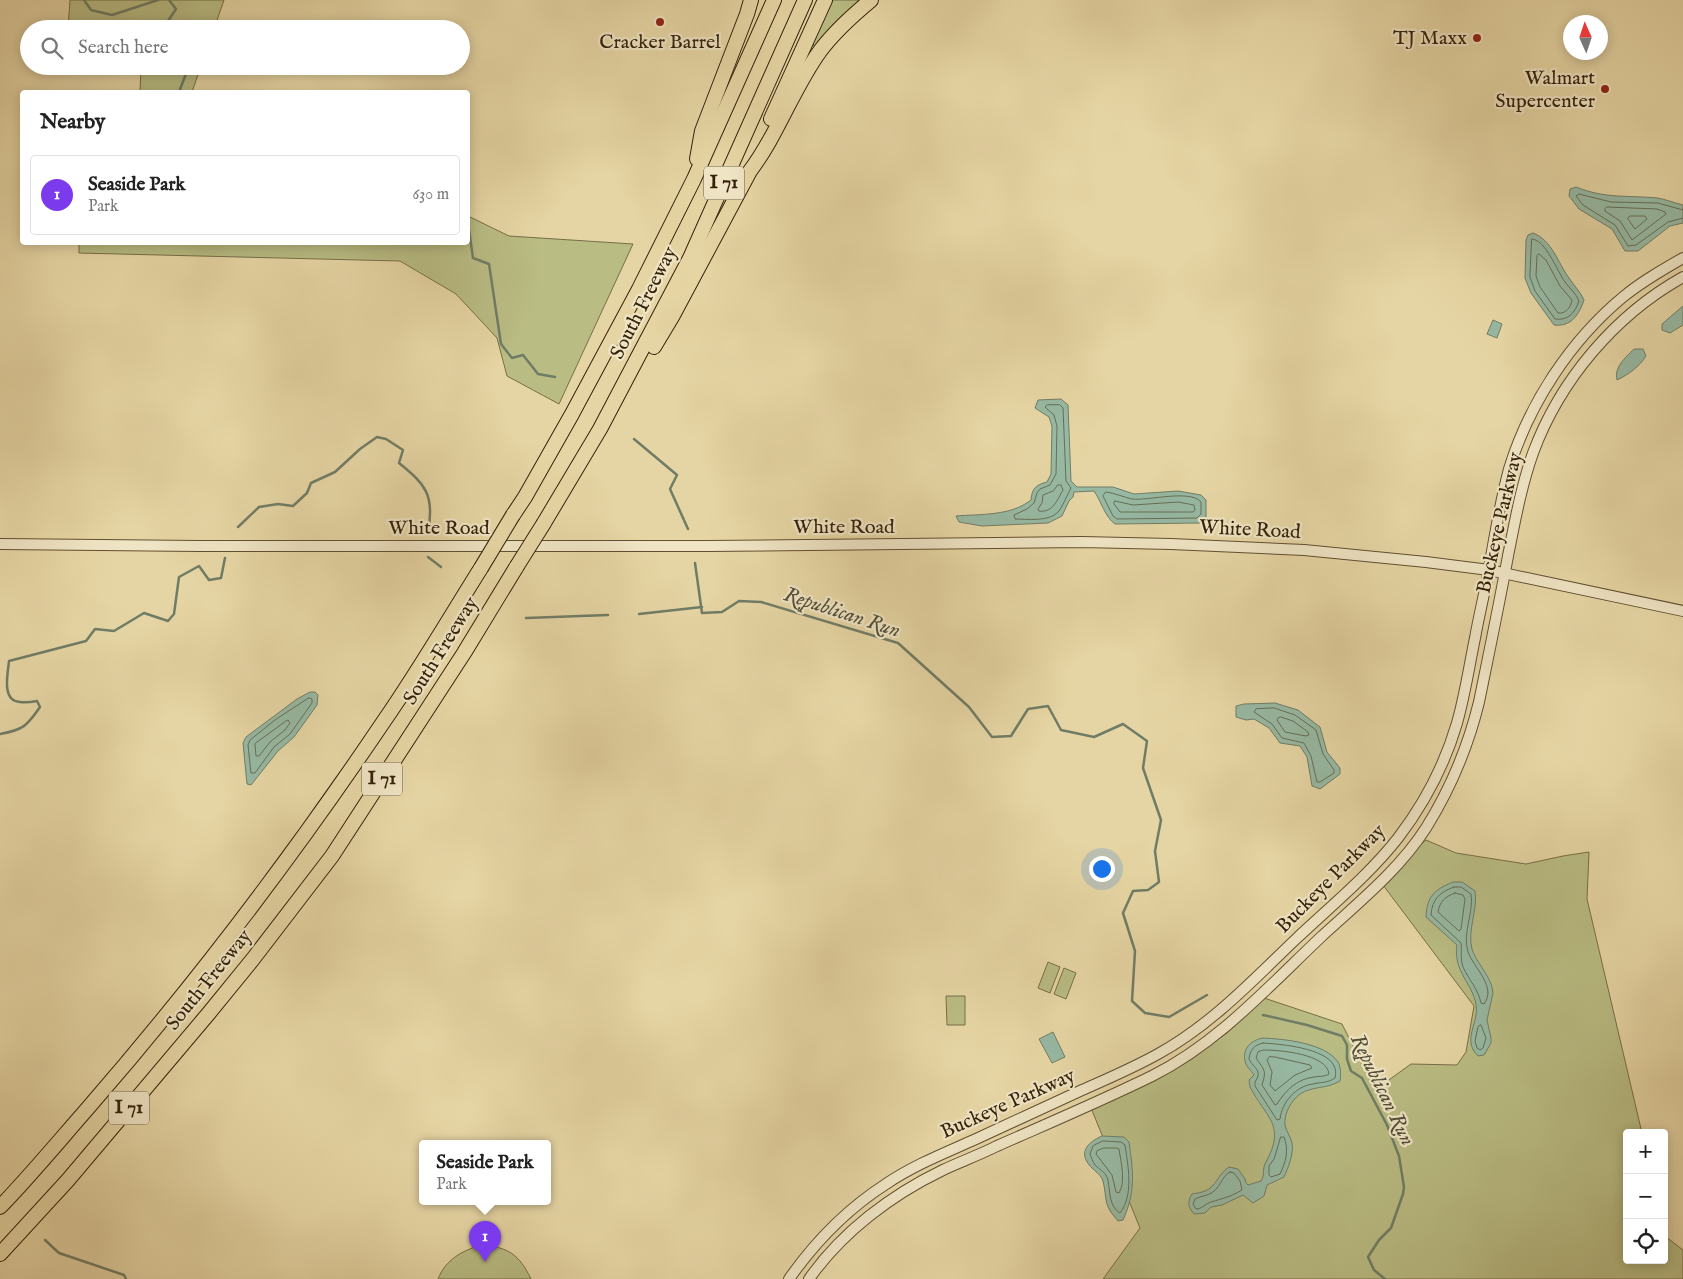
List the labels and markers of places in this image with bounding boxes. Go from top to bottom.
marker: Cracker Barrel [654,16,666,28]
place label: TJ Maxx [1393,26,1467,51]
place label: Cracker Barrel [599,30,721,55]
marker: TJ Maxx [1471,32,1483,44]
place label: Walmart Supercenter [1495,66,1596,114]
marker: Walmart Supercenter [1599,83,1611,95]
pin: 1 [469,1221,501,1262]

